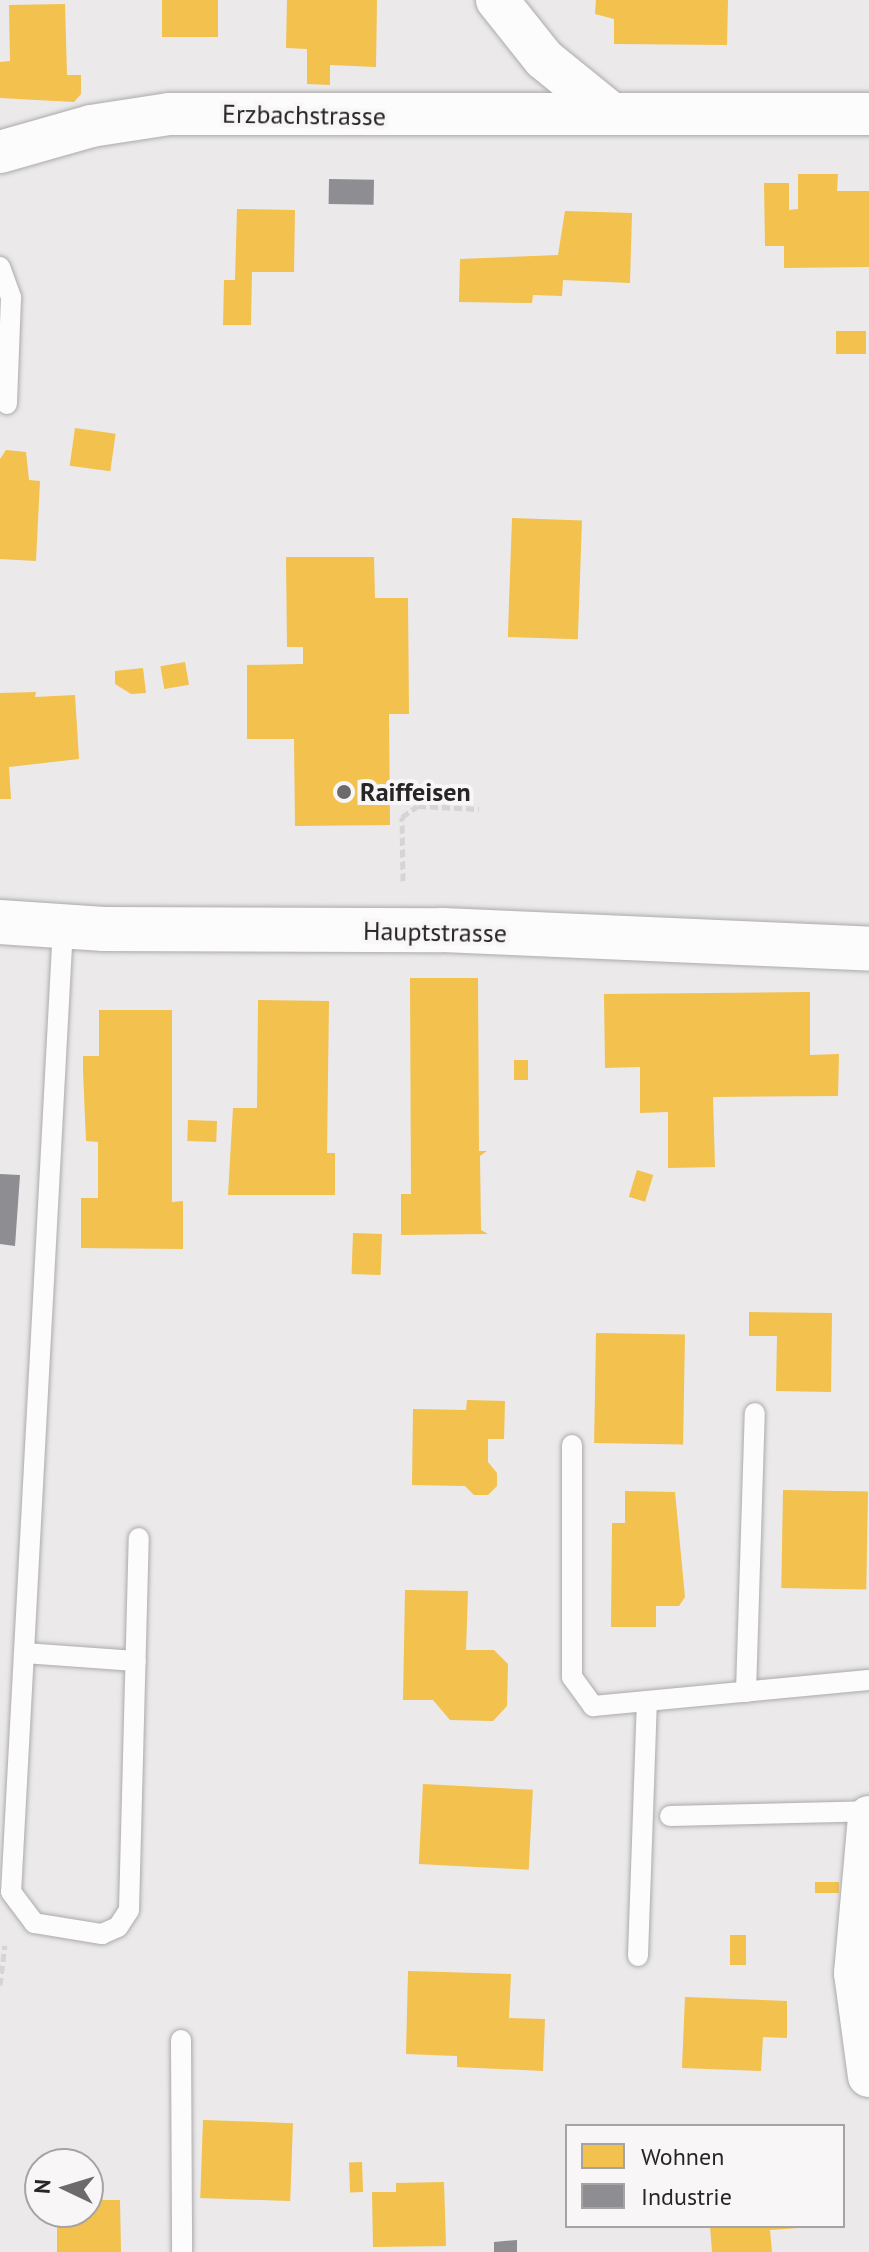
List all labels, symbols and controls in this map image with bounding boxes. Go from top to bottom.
street label: Erzbachstrasse [222,98,386,132]
place label: Raiffeisen [360,776,471,808]
marker: Raiffeisen [335,783,353,801]
street label: Hauptstrasse [363,915,507,949]
legend [565,2124,845,2228]
text: Wohnen [641,2141,724,2172]
north arrow [24,2148,104,2228]
text: N [28,2178,57,2195]
text: Industrie [641,2181,732,2212]

